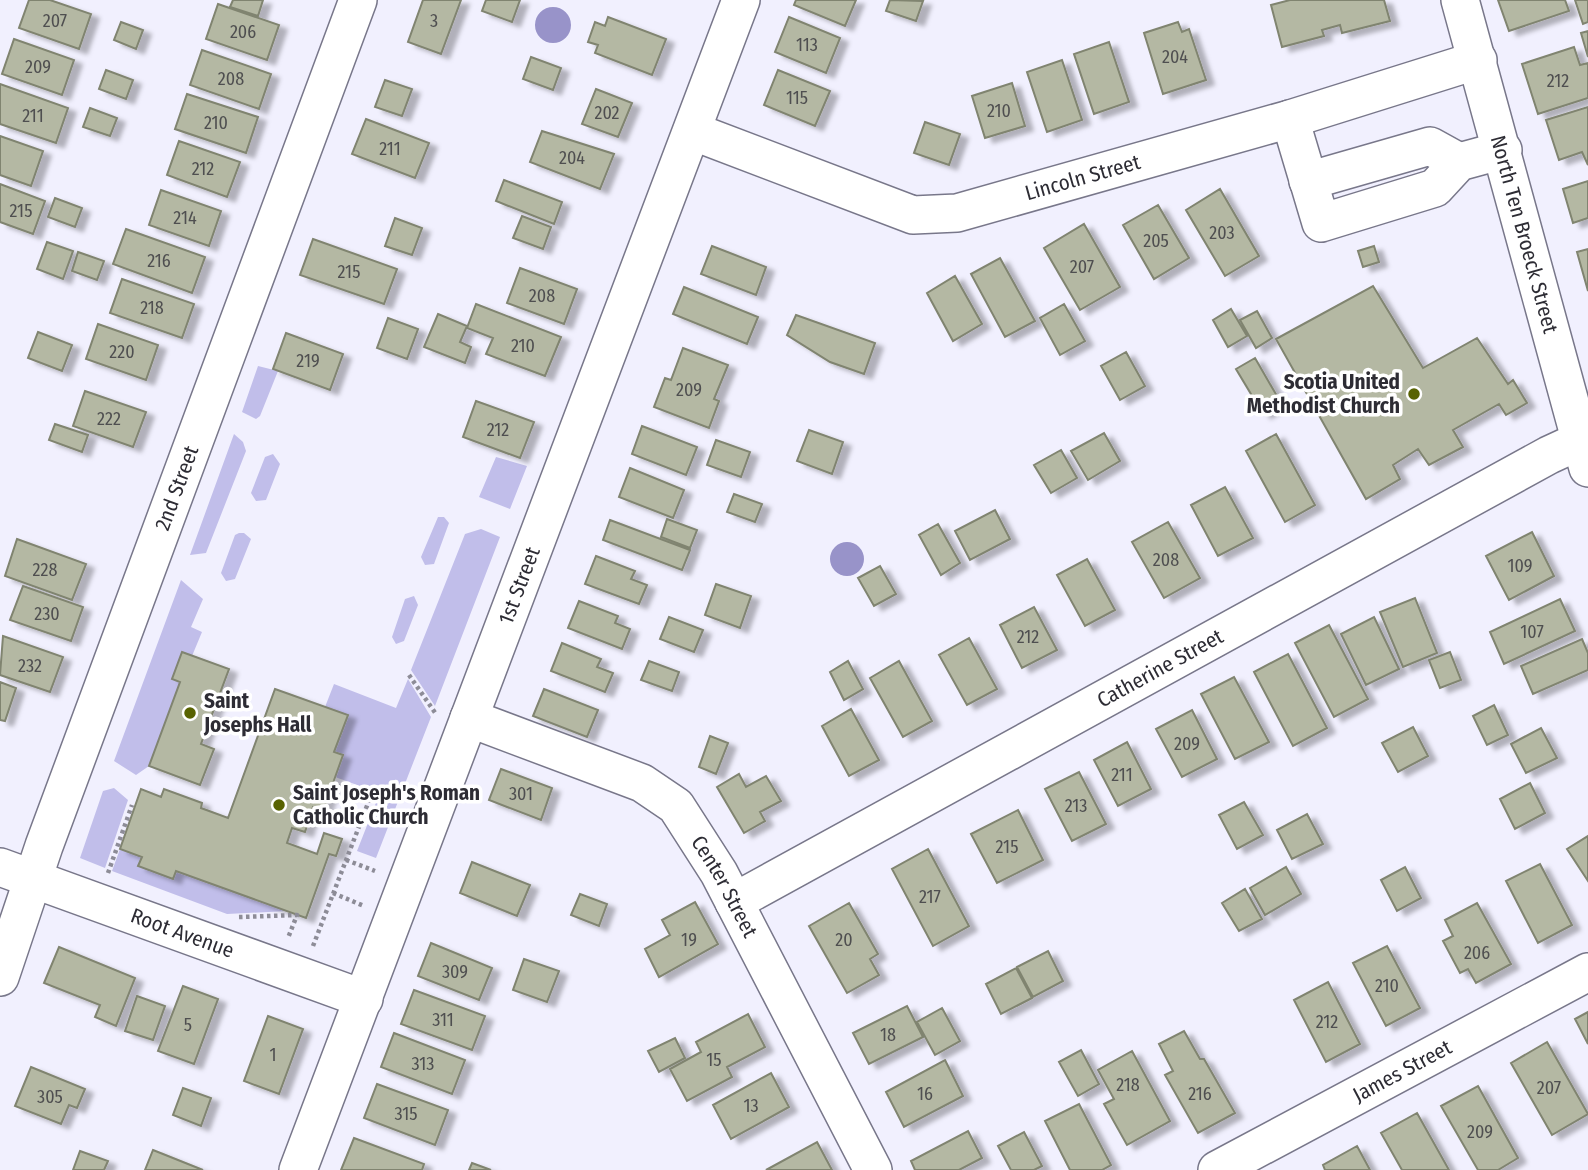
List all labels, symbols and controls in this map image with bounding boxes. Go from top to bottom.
house number: 207 [43,10,67,32]
house number: 3 [430,10,438,32]
house number: 206 [230,21,256,43]
house number: 113 [796,34,818,56]
house number: 204 [1162,46,1188,68]
house number: 209 [25,56,51,78]
house number: 208 [218,68,244,90]
house number: 212 [1547,70,1569,92]
house number: 115 [786,87,808,109]
house number: 210 [987,100,1011,122]
house number: 202 [594,102,620,124]
house number: 211 [22,105,44,127]
house number: 210 [204,112,228,134]
street label: North Ten Broeck Street [1485,133,1564,336]
house number: 211 [379,138,401,160]
house number: 204 [559,147,585,169]
street label: Lincoln Street [1022,149,1143,206]
house number: 212 [192,158,214,180]
house number: 215 [10,200,32,222]
house number: 214 [173,207,197,229]
house number: 203 [1209,222,1235,244]
house number: 205 [1143,230,1169,252]
house number: 216 [147,250,171,272]
house number: 207 [1070,256,1094,278]
house number: 215 [338,261,360,283]
house number: 208 [529,285,555,307]
house number: 218 [140,297,164,319]
house number: 210 [511,335,535,357]
house number: 220 [109,341,135,363]
house number: 219 [296,350,320,372]
place label: Scotia United Methodist Church [1247,369,1400,419]
house number: 209 [676,379,702,401]
marker: Scotia United Methodist Church [1406,386,1422,402]
house number: 222 [97,408,121,430]
house number: 212 [487,419,509,441]
street label: 2nd Street [149,442,204,534]
street label: 1st Street [493,543,546,628]
house number: 208 [1153,549,1179,571]
house number: 109 [1507,555,1533,577]
house number: 228 [33,559,57,581]
house number: 230 [34,603,60,625]
house number: 107 [1520,621,1544,643]
street label: Catherine Street [1093,623,1228,713]
house number: 212 [1017,626,1039,648]
house number: 232 [18,655,42,677]
place label: Saint Josephs Hall [203,688,312,738]
marker: Saint Josephs Hall [182,705,198,721]
house number: 209 [1174,733,1200,755]
house number: 211 [1111,764,1133,786]
place label: Saint Joseph's Roman Catholic Church [293,780,480,830]
house number: 301 [509,783,533,805]
house number: 213 [1065,795,1087,817]
marker: Saint Joseph's Roman Catholic Church [271,797,287,813]
street label: Center Street [686,831,763,942]
house number: 215 [996,836,1018,858]
house number: 217 [919,886,941,908]
street label: Root Avenue [127,902,238,964]
house number: 19 [681,929,697,951]
house number: 20 [835,929,853,951]
house number: 206 [1464,942,1490,964]
house number: 309 [442,961,468,983]
house number: 210 [1375,975,1399,997]
house number: 311 [432,1009,454,1031]
house number: 212 [1316,1011,1338,1033]
house number: 5 [184,1014,192,1036]
house number: 18 [880,1024,896,1046]
street label: James Street [1348,1034,1456,1108]
house number: 1 [269,1044,277,1066]
house number: 15 [706,1049,722,1071]
house number: 313 [412,1053,434,1075]
house number: 218 [1116,1074,1140,1096]
house number: 207 [1537,1077,1561,1099]
house number: 16 [917,1083,933,1105]
house number: 216 [1188,1083,1212,1105]
house number: 305 [37,1086,63,1108]
house number: 13 [743,1095,759,1117]
house number: 315 [395,1103,417,1125]
house number: 209 [1467,1121,1493,1143]

